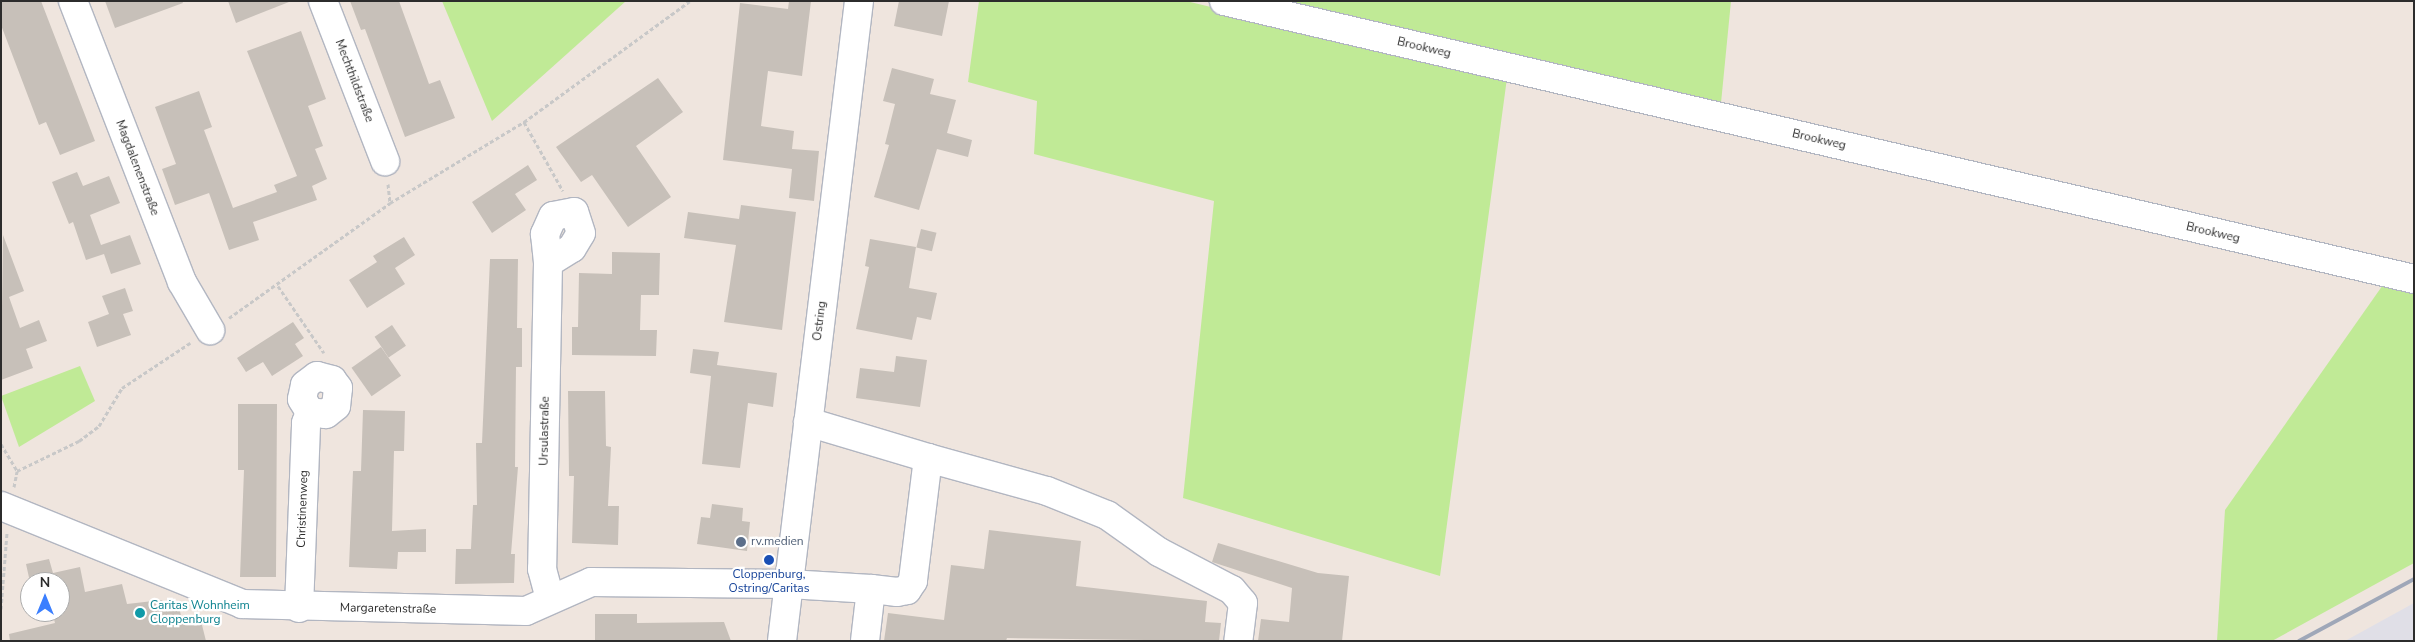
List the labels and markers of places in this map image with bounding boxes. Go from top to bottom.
place label: rv.medien [751,535,804,549]
marker: rv.medien [735,536,747,548]
marker: Cloppenburg, Ostring/Caritas [763,554,775,566]
place label: Cloppenburg, Ostring/Caritas [729,568,809,596]
place label: Caritas Wohnheim Cloppenburg [150,599,250,627]
marker: Caritas Wohnheim Cloppenburg [134,607,146,619]

